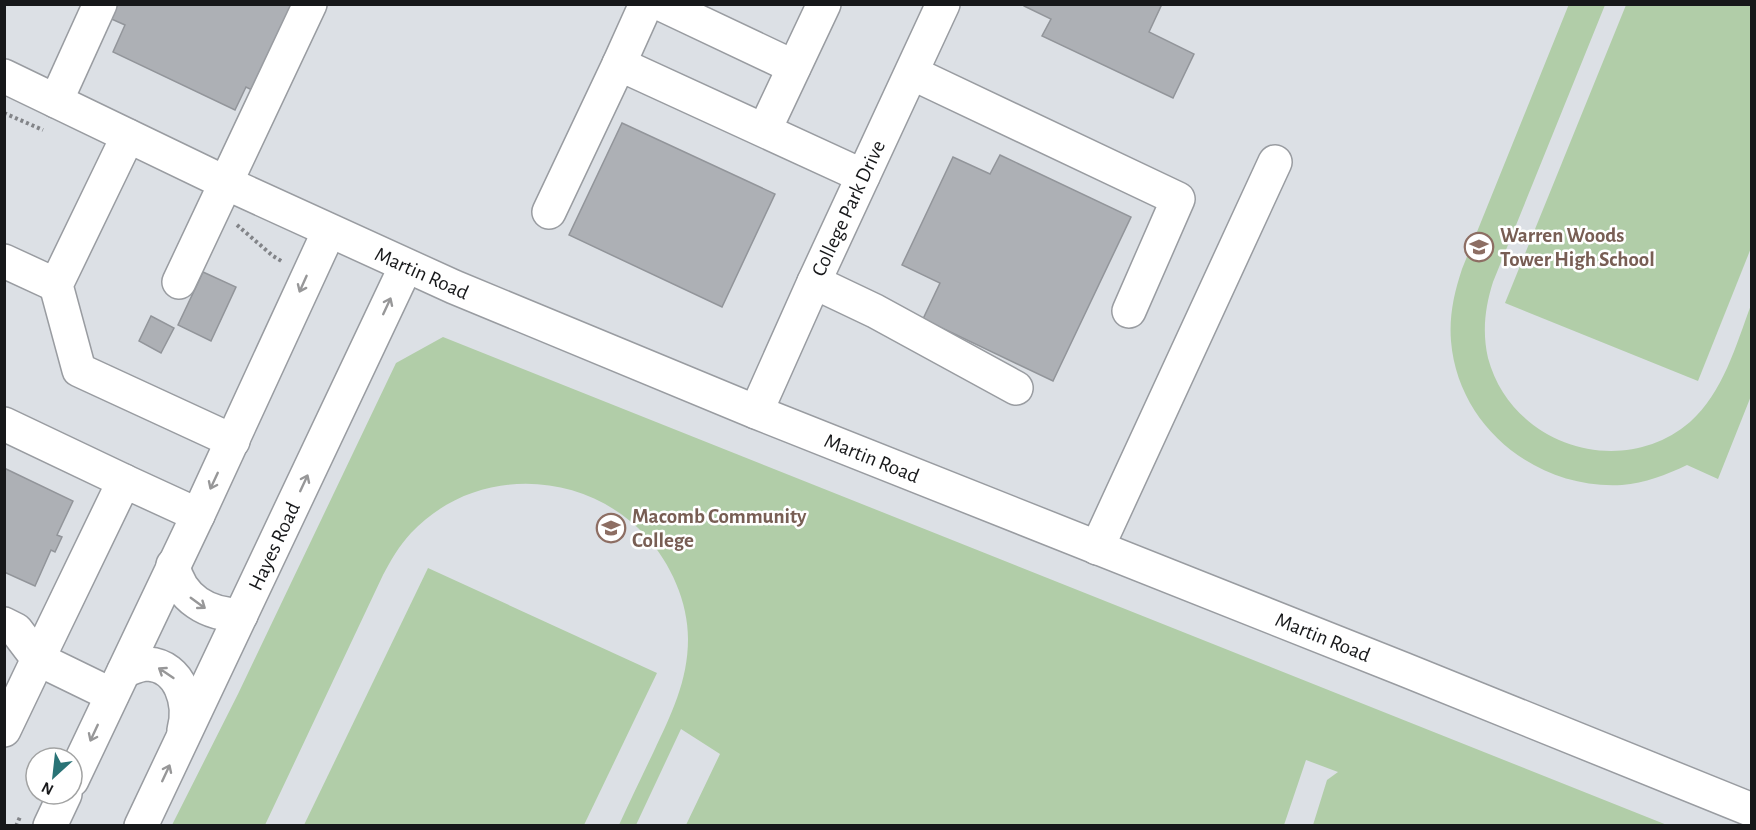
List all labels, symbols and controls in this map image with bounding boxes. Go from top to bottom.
street label: College Park Drive [808,137,889,279]
place label: Warren Woods Tower High School [1500,225,1655,270]
school or university icon: Warren Woods Tower High School [1463,231,1495,263]
street label: Martin Road [372,243,472,304]
one-way arrow [297,274,308,292]
one-way arrow [382,298,394,316]
street label: Martin Road [821,430,922,487]
one-way arrow [208,471,220,489]
one-way arrow [298,474,310,492]
street label: Hayes Road [245,499,304,594]
place label: Macomb Community College [632,506,807,551]
school or university icon: Macomb Community College [595,512,627,544]
one-way arrow [189,597,205,609]
street label: Martin Road [1272,609,1373,666]
one-way arrow [158,666,175,679]
one-way arrow [88,723,100,741]
north arrow [24,746,84,806]
one-way arrow [161,764,173,782]
text: N [39,779,56,798]

